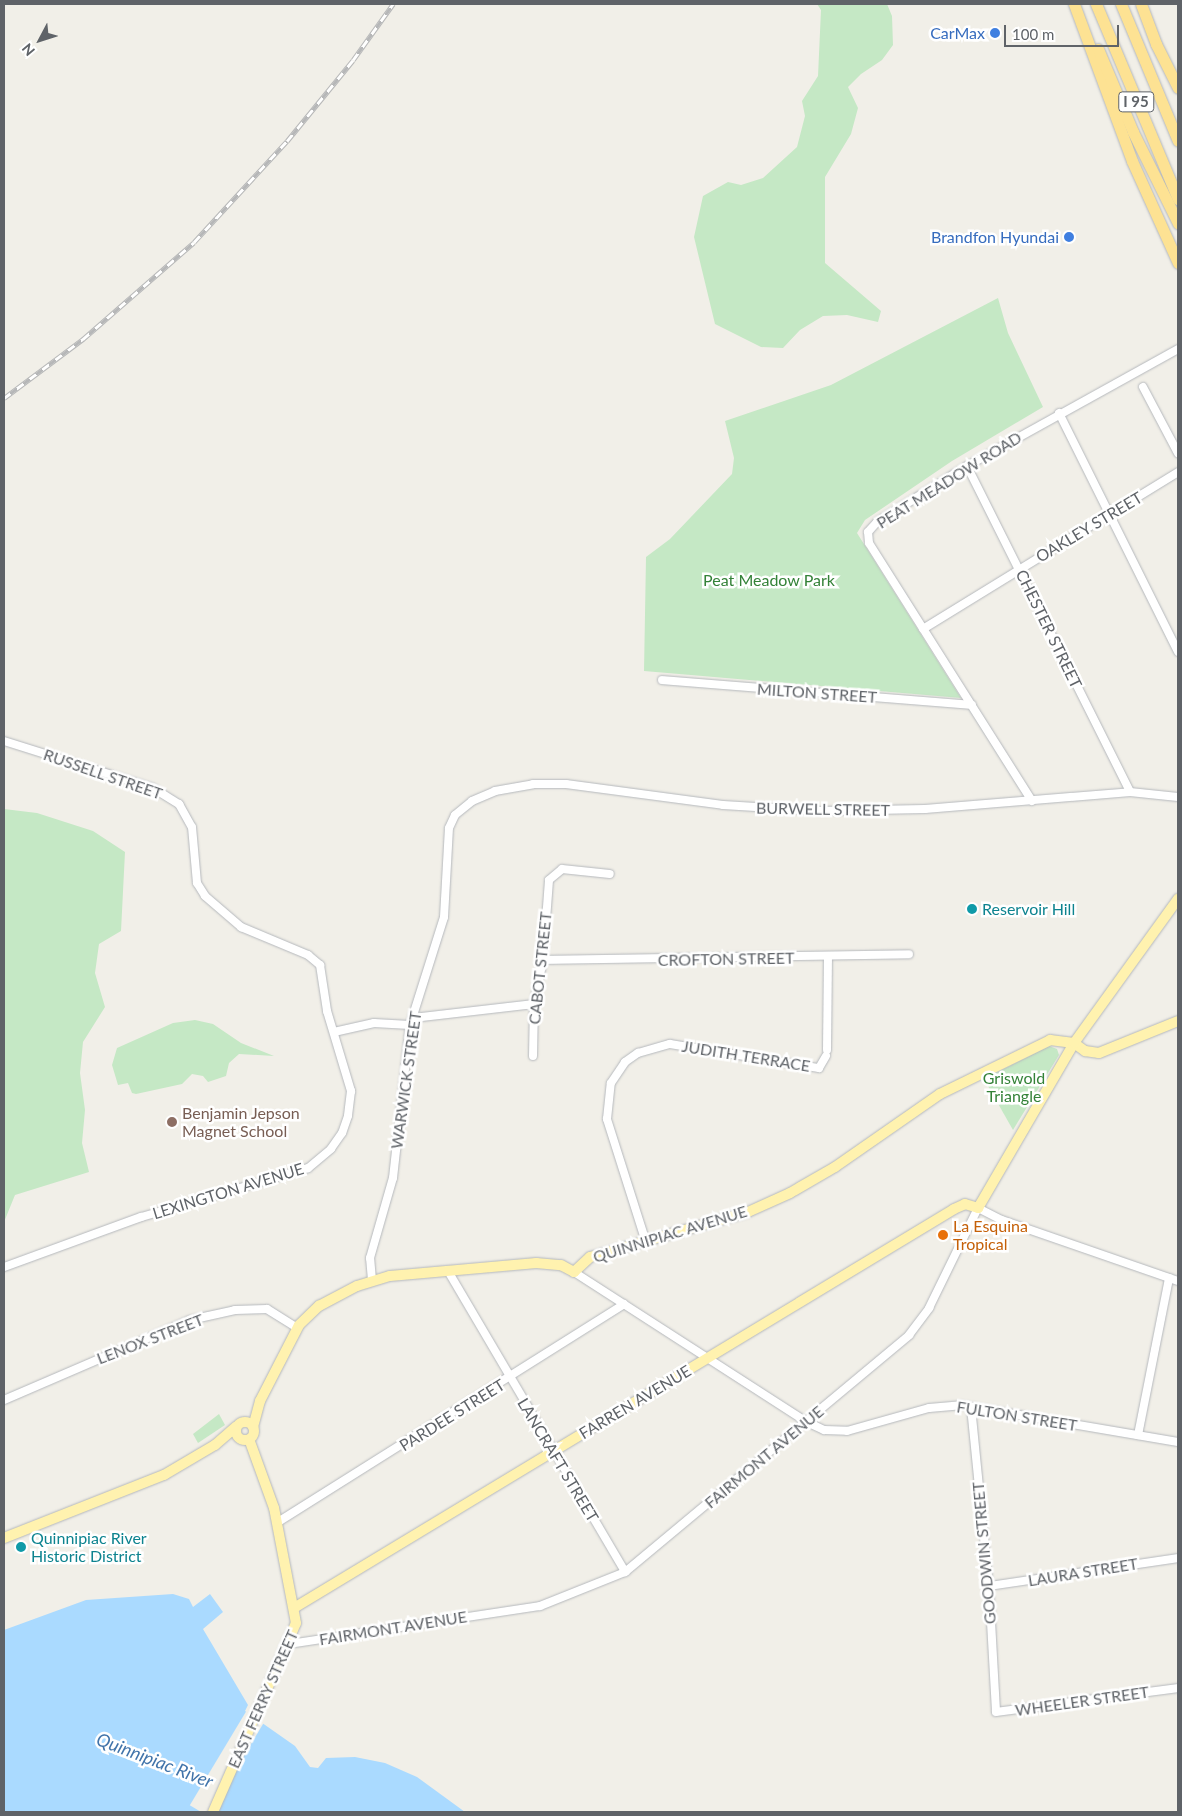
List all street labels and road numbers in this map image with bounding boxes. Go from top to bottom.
road number: I 95 [1117,90,1155,114]
street label: PEAT MEADOW ROAD [873,427,1025,533]
street label: OAKLEY STREET [1032,487,1146,567]
street label: CHESTER STREET [1012,566,1086,692]
street label: MILTON STREET [756,679,878,707]
street label: RUSSELL STREET [41,745,165,803]
street label: BURWELL STREET [756,798,890,820]
street label: CABOT STREET [525,910,555,1026]
street label: CROFTON STREET [658,948,794,970]
street label: WARWICK STREET [387,1010,425,1150]
street label: JUDITH TERRACE [680,1036,812,1076]
street label: LEXINGTON AVENUE [150,1159,306,1223]
street label: QUINNIPIAC AVENUE [590,1201,750,1267]
street label: LENOX STREET [94,1310,206,1368]
street label: FARREN AVENUE [575,1361,695,1443]
street label: PARDEE STREET [396,1375,508,1455]
street label: LANCRAFT STREET [513,1394,603,1526]
street label: FULTON STREET [955,1397,1079,1435]
street label: FAIRMONT AVENUE [700,1401,828,1513]
street label: GOODWIN STREET [968,1481,1000,1625]
street label: LAURA STREET [1026,1554,1140,1590]
street label: FAIRMONT AVENUE [317,1607,469,1649]
street label: EAST FERRY STREET [224,1626,302,1772]
street label: WHEELER STREET [1014,1682,1150,1720]

